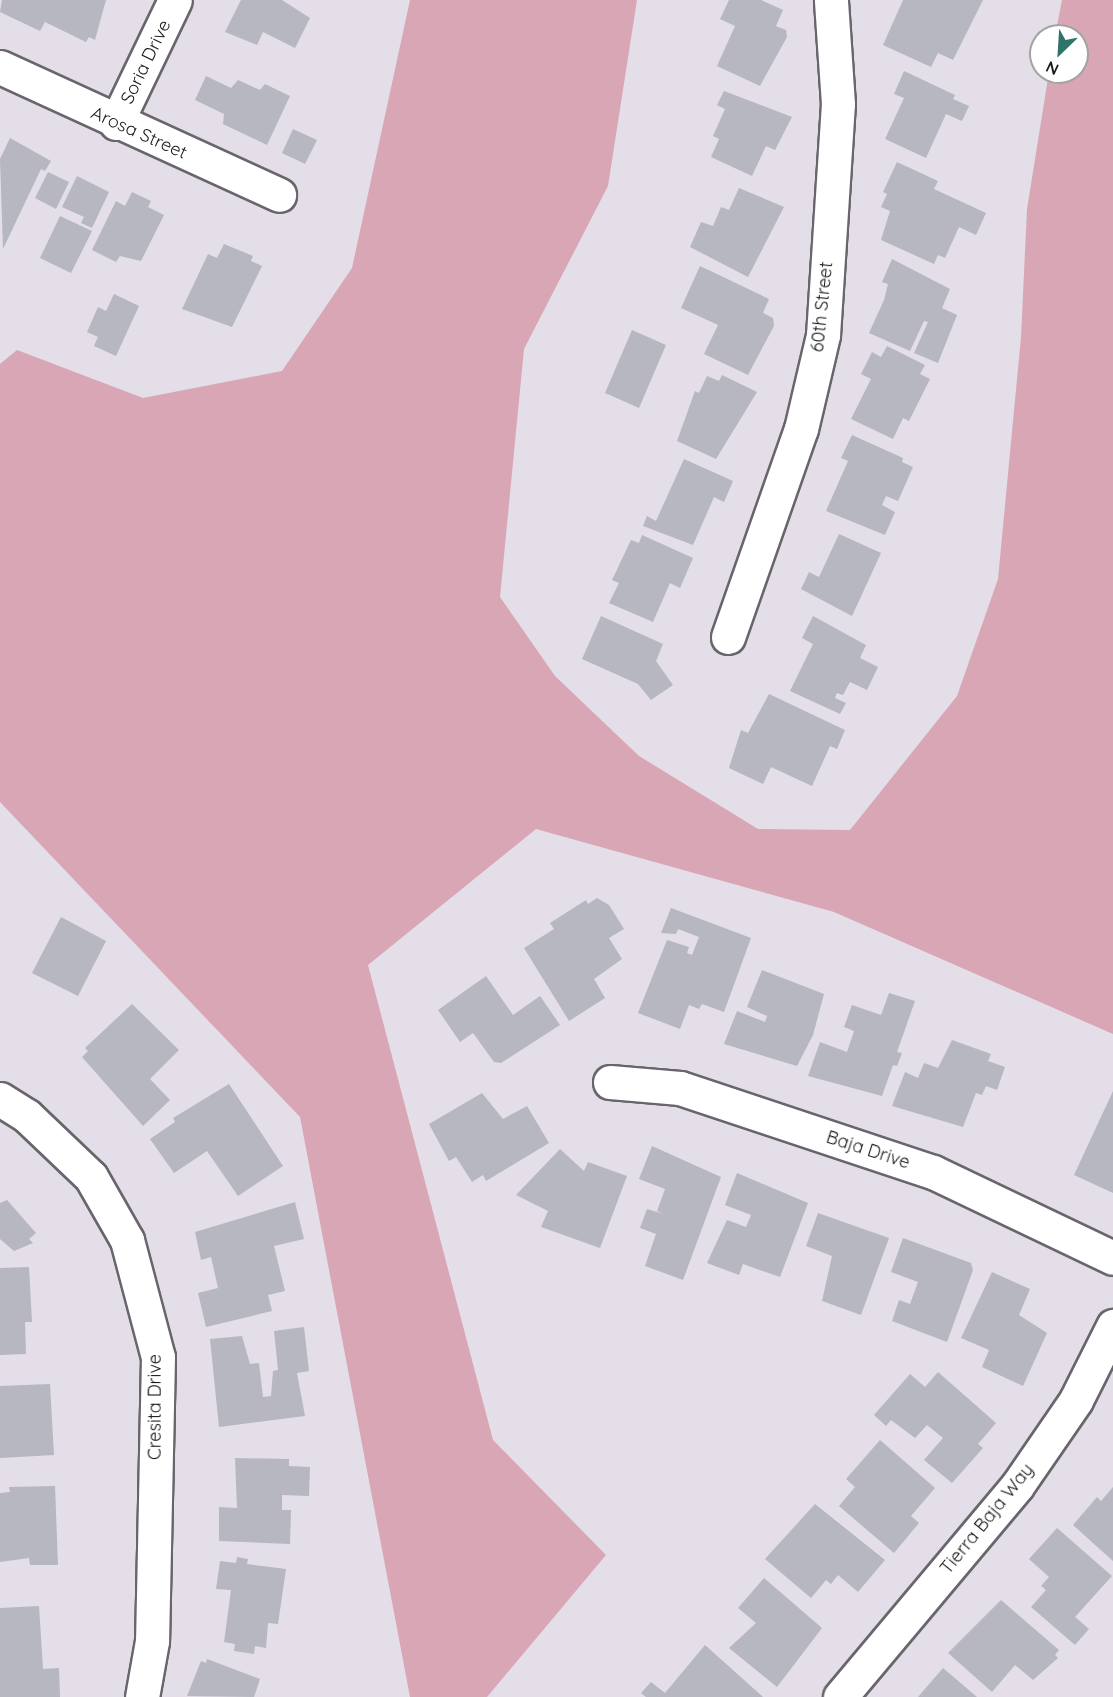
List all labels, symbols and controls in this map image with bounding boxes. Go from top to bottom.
street label: Soria Drive [116,16,176,108]
north arrow [1029,24,1089,84]
text: N [1043,57,1062,80]
street label: Arosa Street [88,102,190,164]
street label: 60th Street [807,261,837,353]
street label: Baja Drive [823,1126,913,1174]
street label: Cresita Drive [144,1354,166,1460]
street label: Tierra Baja Way [936,1459,1038,1579]

